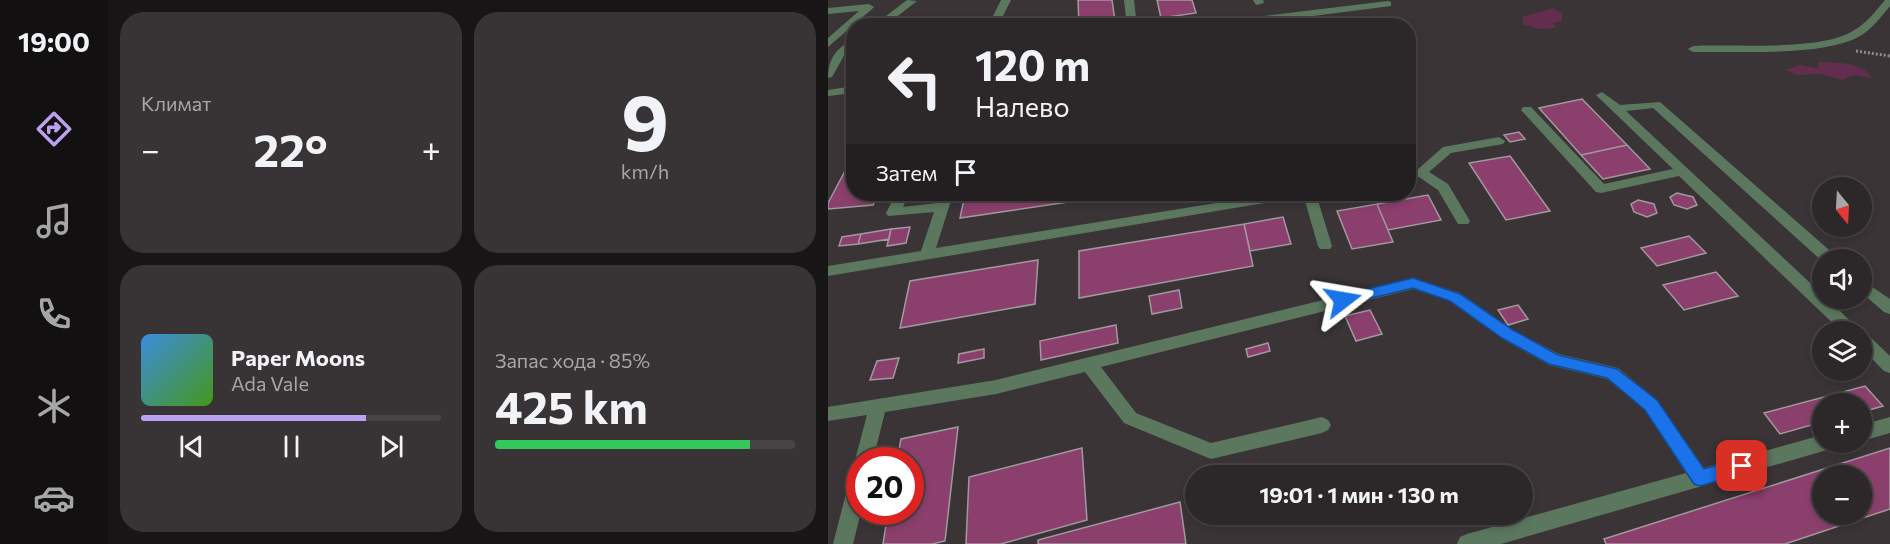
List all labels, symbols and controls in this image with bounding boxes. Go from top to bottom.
text: 19:00 [18,25,90,58]
text: 120 m [975,38,1090,90]
icon: left [876,42,954,120]
text: 9 [621,72,669,167]
text: Налево [975,90,1070,123]
text: Климат [141,91,211,115]
icon: directions [33,108,75,150]
text: 22° [254,121,328,176]
text: − [141,128,160,169]
text: + [422,128,441,169]
icon: arrive [949,156,982,189]
text: km/h [621,159,669,183]
text: Затем [876,159,937,186]
north arrow [1812,177,1872,237]
map controls [1812,177,1872,525]
icon: music [33,200,75,242]
button: sound [1812,249,1872,309]
position arrow [1311,268,1375,332]
icon: phone [33,293,75,335]
button: layers [1812,321,1872,381]
text: Paper Moons [231,344,365,371]
text: Запас хода · 85% [495,348,650,372]
text: Ada Vale [231,371,309,395]
text: 425 km [495,378,648,433]
icon: climate [33,385,75,427]
button: + [1812,393,1872,453]
icon: previous [175,430,208,463]
icon: pause [275,430,308,463]
icon: next [375,430,408,463]
pin [1716,440,1767,491]
speed limit sign: 20 [846,447,924,525]
icon: arrive [1725,449,1758,482]
button: − [1812,465,1872,525]
icon: car [33,477,75,519]
text: 19:01 · 1 мин · 130 m [1259,481,1459,508]

